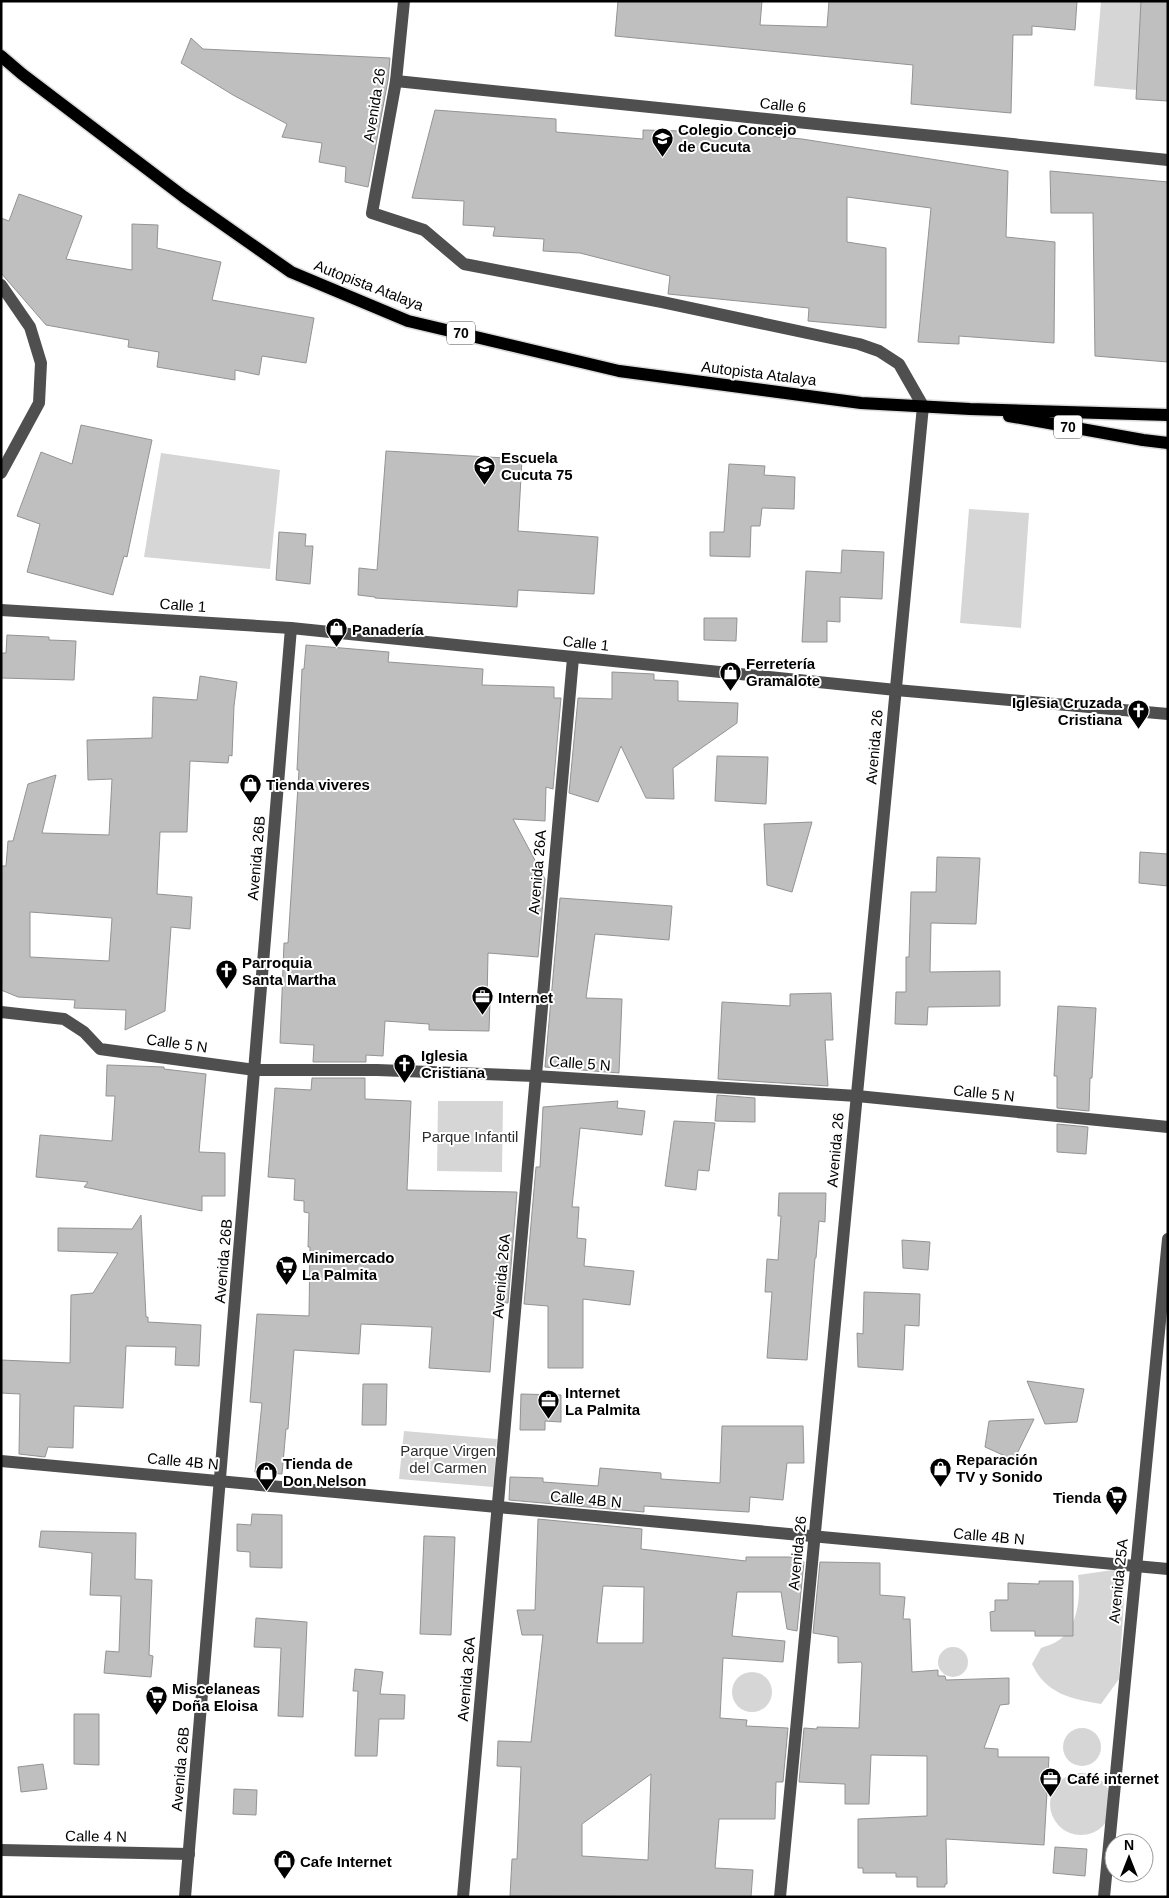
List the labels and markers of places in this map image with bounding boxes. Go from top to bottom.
place label: Colegio Concejo de Cucuta [678,121,796,155]
school or university icon: Colegio Concejo de Cucuta [650,126,674,157]
place label: Escuela Cucuta 75 [501,449,573,483]
school or university icon: Escuela Cucuta 75 [473,454,497,485]
shop icon: Panadería [324,617,348,648]
place label: Panadería [352,621,424,638]
place label: Ferretería Gramalote [746,655,820,689]
shop icon: Ferretería Gramalote [718,660,742,691]
place label: Iglesia Cruzada Cristiana [1012,694,1123,728]
church icon: Iglesia Cruzada Cristiana [1126,699,1150,730]
shop icon: Tienda viveres [238,772,262,803]
place label: Tienda viveres [266,776,370,793]
place label: Parroquia Santa Martha [242,954,337,988]
church icon: Parroquia Santa Martha [214,959,238,990]
office icon: Internet [470,985,494,1016]
place label: Internet [498,989,553,1006]
place label: Iglesia Cristiana [421,1047,486,1081]
church icon: Iglesia Cristiana [393,1052,417,1083]
place label: Minimercado La Palmita [302,1249,395,1283]
supermarket icon: Minimercado La Palmita [274,1254,298,1285]
place label: Internet La Palmita [565,1384,641,1418]
office icon: Internet La Palmita [537,1389,561,1420]
place label: Reparación TV y Sonido [956,1451,1043,1485]
place label: Tienda de Don Nelson [283,1455,366,1489]
shop icon: Reparación TV y Sonido [928,1456,952,1487]
shop icon: Tienda de Don Nelson [255,1460,279,1491]
supermarket icon: Tienda [1105,1485,1129,1516]
place label: Tienda [1053,1489,1102,1506]
place label: Miscelaneas Doña Eloisa [172,1680,260,1714]
supermarket icon: Miscelaneas Doña Eloisa [144,1685,168,1716]
office icon: Café internet [1039,1766,1063,1797]
place label: Café internet [1067,1770,1159,1787]
shop icon: Cafe Internet [272,1849,296,1880]
place label: Cafe Internet [300,1853,392,1870]

